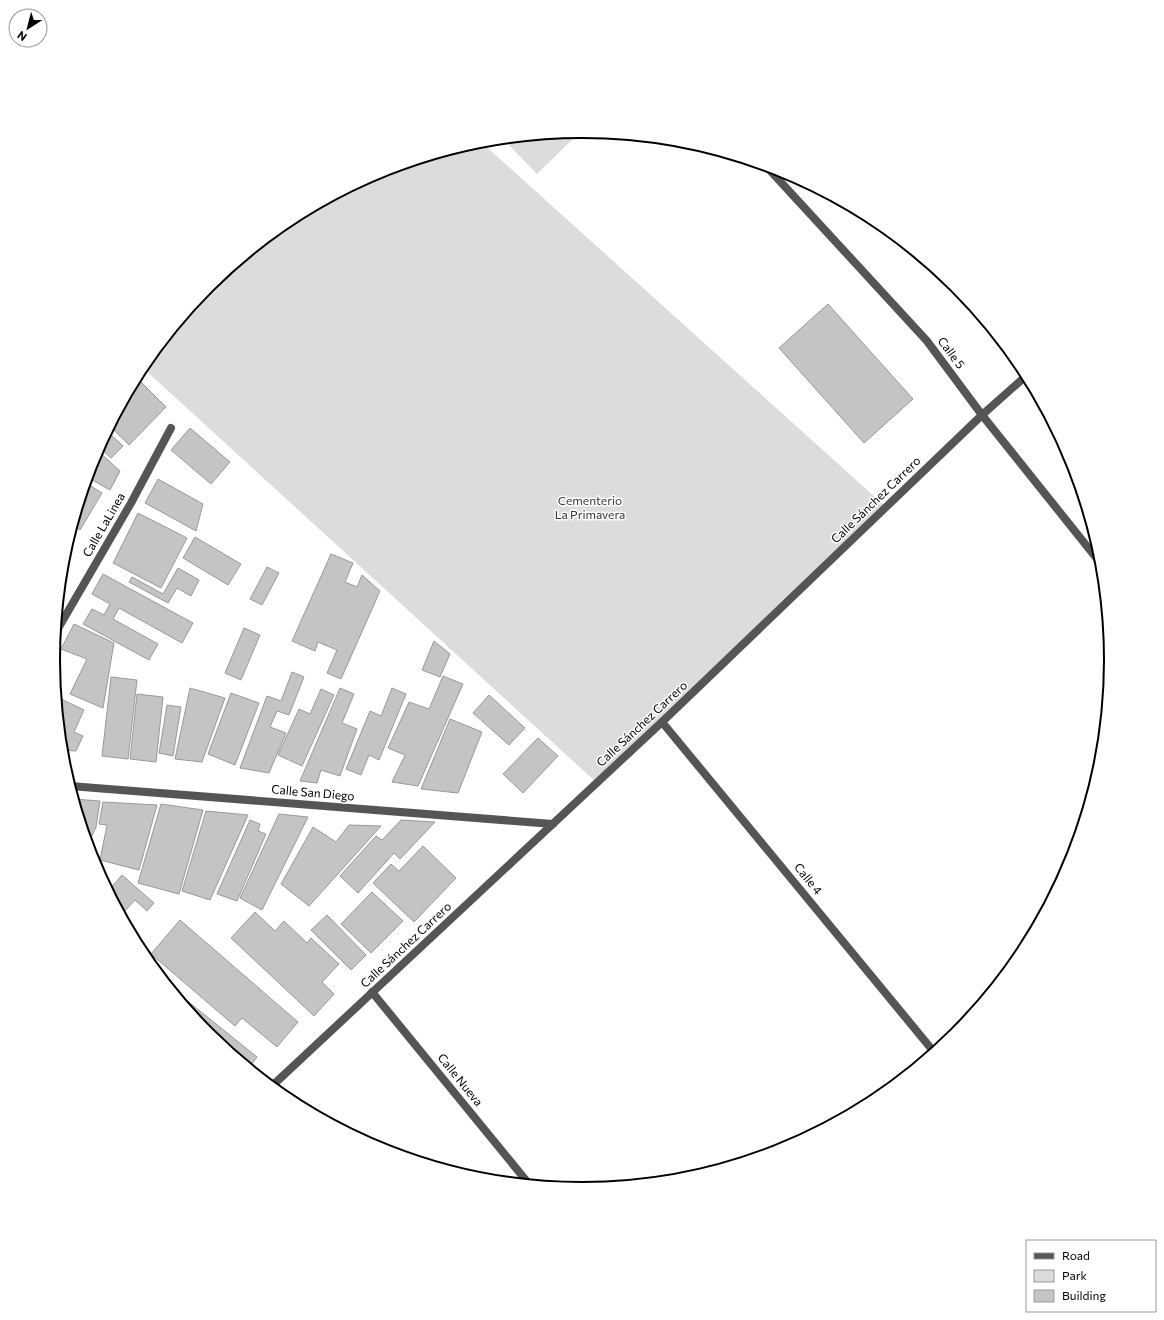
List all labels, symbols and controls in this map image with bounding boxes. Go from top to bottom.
north arrow [8,8,48,48]
text: N [15,29,29,44]
street label: Calle 5 [935,334,968,371]
street label: Calle Sánchez Carrero [828,453,923,546]
street label: Calle LaLinea [79,490,127,559]
park label: Cementerio La Primavera [555,493,625,521]
street label: Calle Sánchez Carrero [593,678,690,769]
street label: Calle San Diego [271,781,355,803]
street label: Calle 4 [792,860,826,897]
street label: Calle Sánchez Carrero [357,899,454,990]
street label: Calle Nueva [435,1050,486,1108]
legend [1026,1240,1156,1312]
text: Road [1062,1248,1090,1262]
text: Park [1062,1268,1088,1282]
text: Building [1062,1288,1106,1302]

